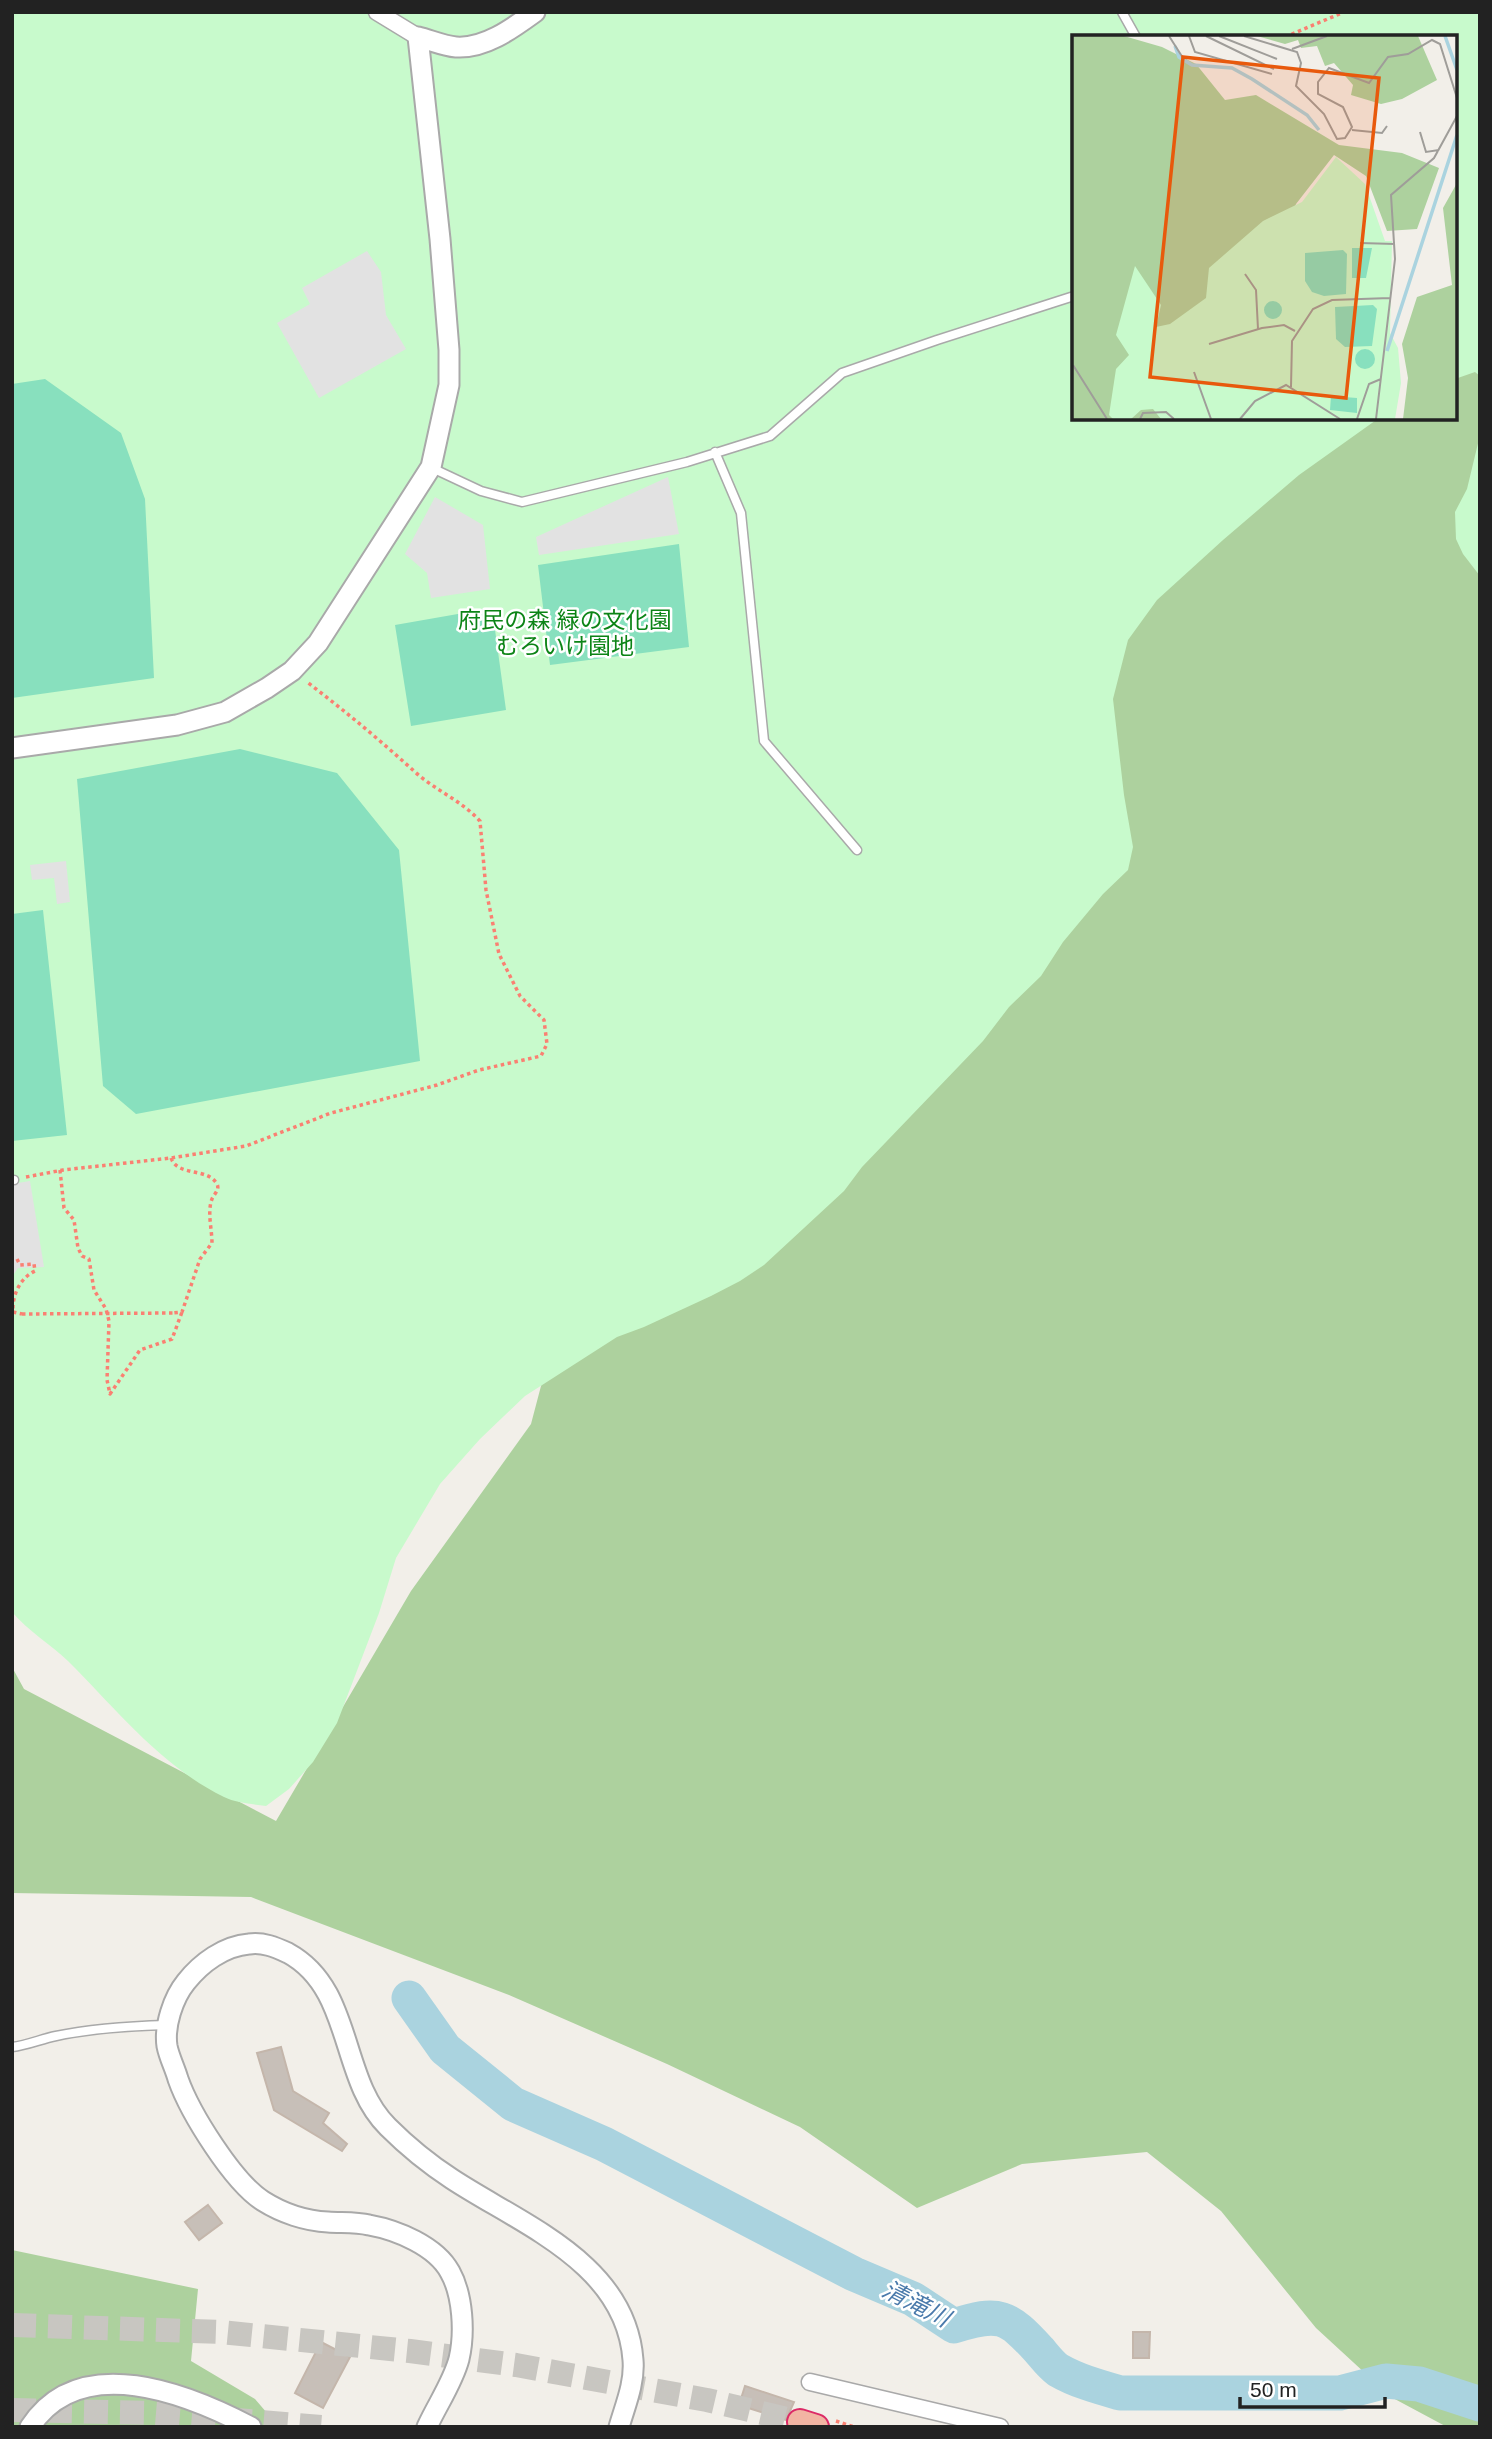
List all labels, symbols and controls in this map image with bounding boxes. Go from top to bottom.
inset map [1072,35,1457,420]
park label: 府民の森 緑の文化園 むろいけ園地 [458,607,672,659]
water label: 清滝川 [878,2275,957,2333]
scale bar [1240,2366,1385,2410]
text: 50 m [1250,2378,1297,2401]

